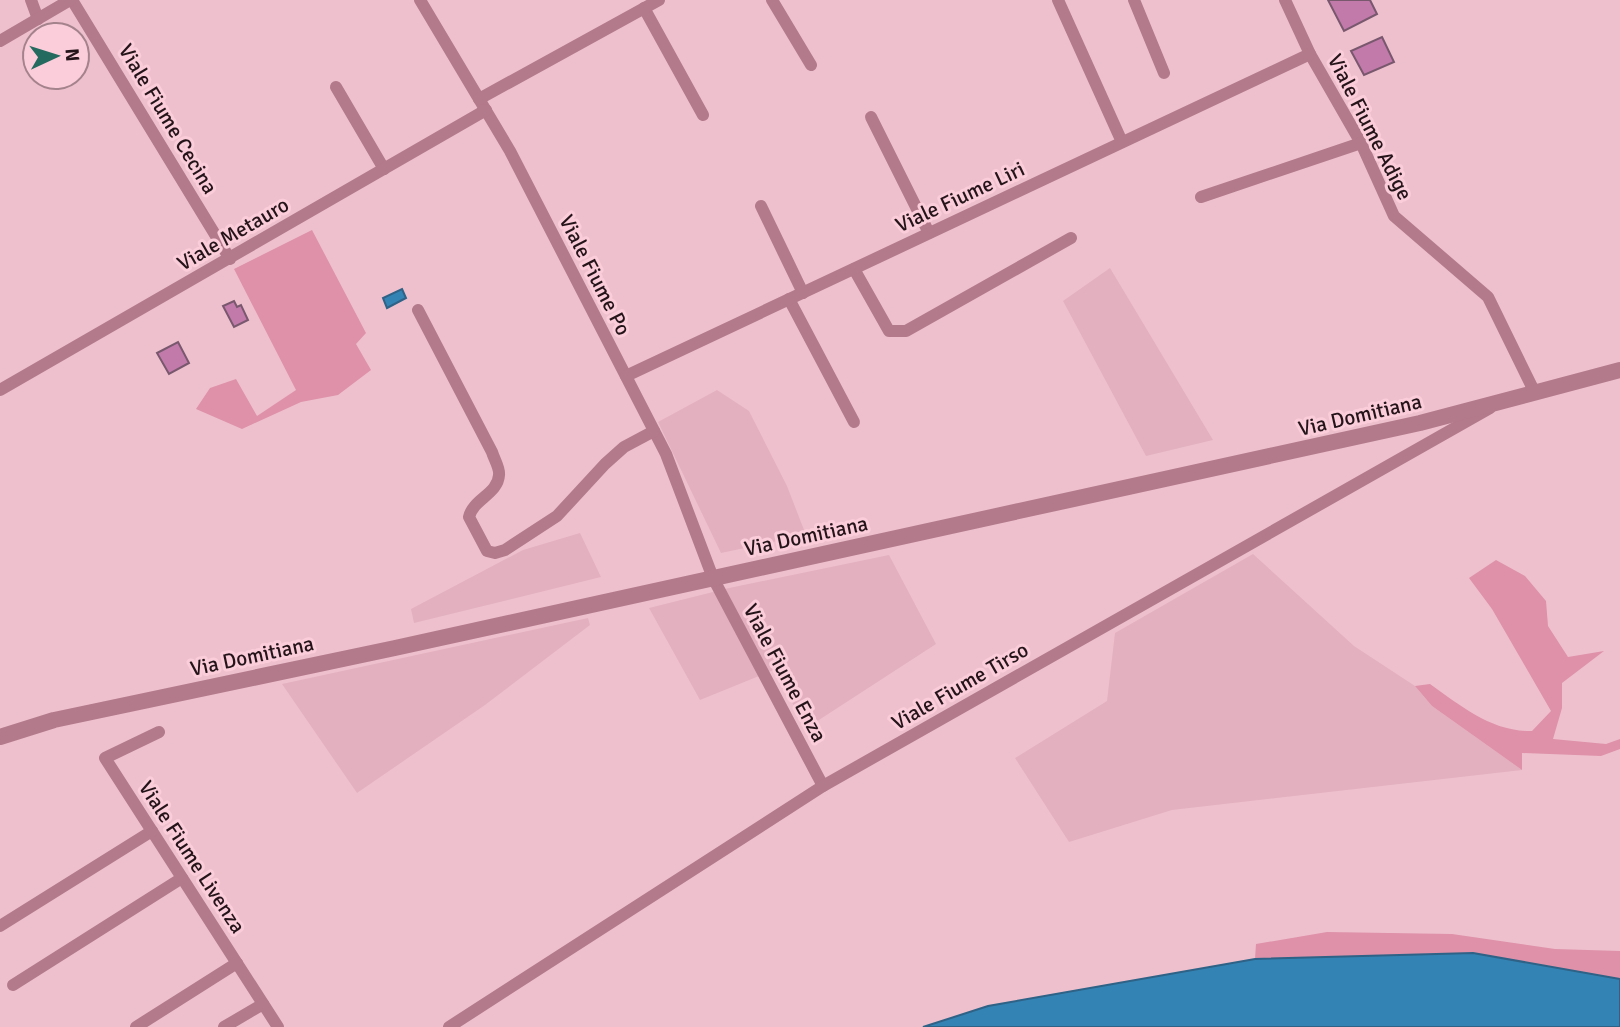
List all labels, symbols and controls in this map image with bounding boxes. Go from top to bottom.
north arrow [21,21,91,91]
street label: Viale Fiume Cecina [113,39,223,199]
text: N [60,47,84,62]
street label: Viale Fiume Adige [1322,50,1418,204]
street label: Viale Fiume Liri [891,156,1029,238]
street label: Viale Metauro [173,192,293,276]
street label: Viale Fiume Po [554,210,636,340]
street label: Via Domitiana [1296,388,1424,442]
street label: Via Domitiana [742,510,870,562]
street label: Viale Fiume Enza [738,599,832,747]
street label: Via Domitiana [188,630,316,682]
street label: Viale Fiume Tirso [887,636,1033,736]
street label: Viale Fiume Livenza [133,776,251,938]

